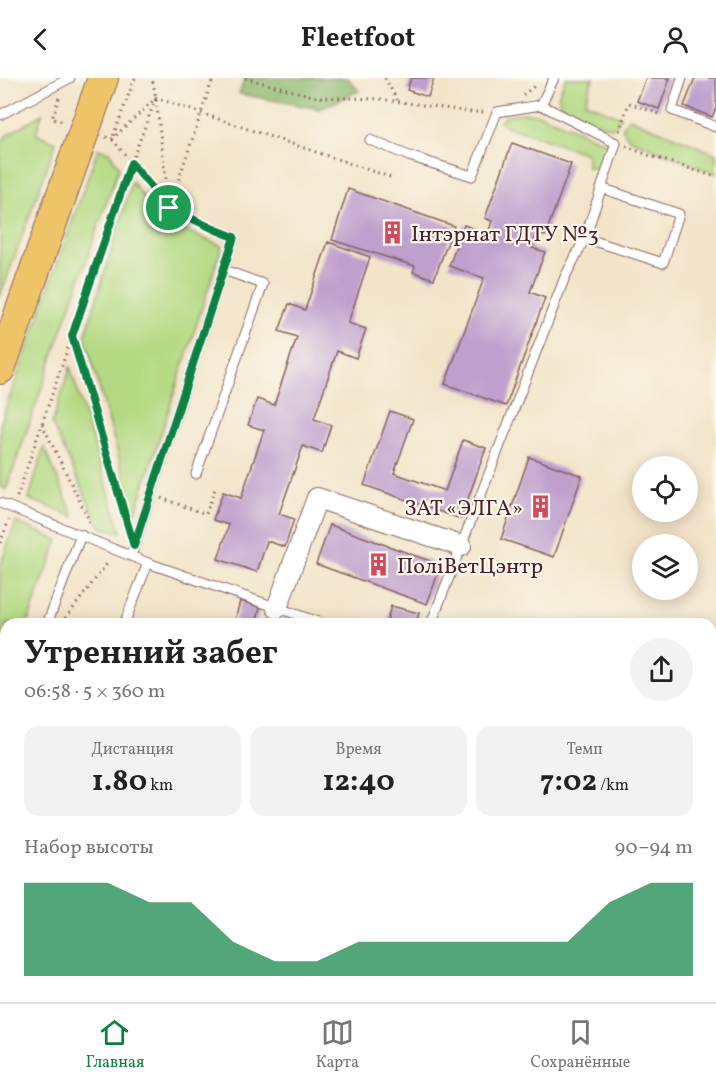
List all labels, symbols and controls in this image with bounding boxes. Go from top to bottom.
text: Fleetfoot [301,20,415,58]
icon: back [24,23,57,56]
icon: person [659,23,692,56]
pin [143,182,194,233]
icon: arrive [152,191,185,224]
building icon: Інтэрнат ГДТУ №3 [380,220,406,246]
place label: Інтэрнат ГДТУ №3 [411,220,599,251]
map controls [632,456,698,600]
button: locate [632,456,698,522]
place label: ЗАТ «ЭЛГА» [404,494,523,525]
building icon: ЗАТ «ЭЛГА» [528,494,554,520]
button: layers [632,534,698,600]
building icon: ПоліВетЦэнтр [366,552,392,578]
place label: ПоліВетЦэнтр [397,552,543,583]
text: Утренний забег [24,632,278,678]
button: share [630,638,693,701]
text: 06:58 · 5 × 360 m [24,678,166,706]
text: Дистанция [91,739,174,761]
text: Время [335,739,382,761]
text: Темп [566,739,603,761]
text: 1.80 [92,761,147,803]
text: 12:40 [322,761,395,803]
text: 7:02 [540,761,597,803]
text: km [147,775,173,797]
text: /km [597,775,629,797]
text: Набор высоты [24,834,154,862]
text: 90–94 m [615,834,693,862]
tab: Главная [86,1016,144,1074]
tab: Карта [316,1016,359,1074]
tab: Сохранённые [530,1016,630,1074]

